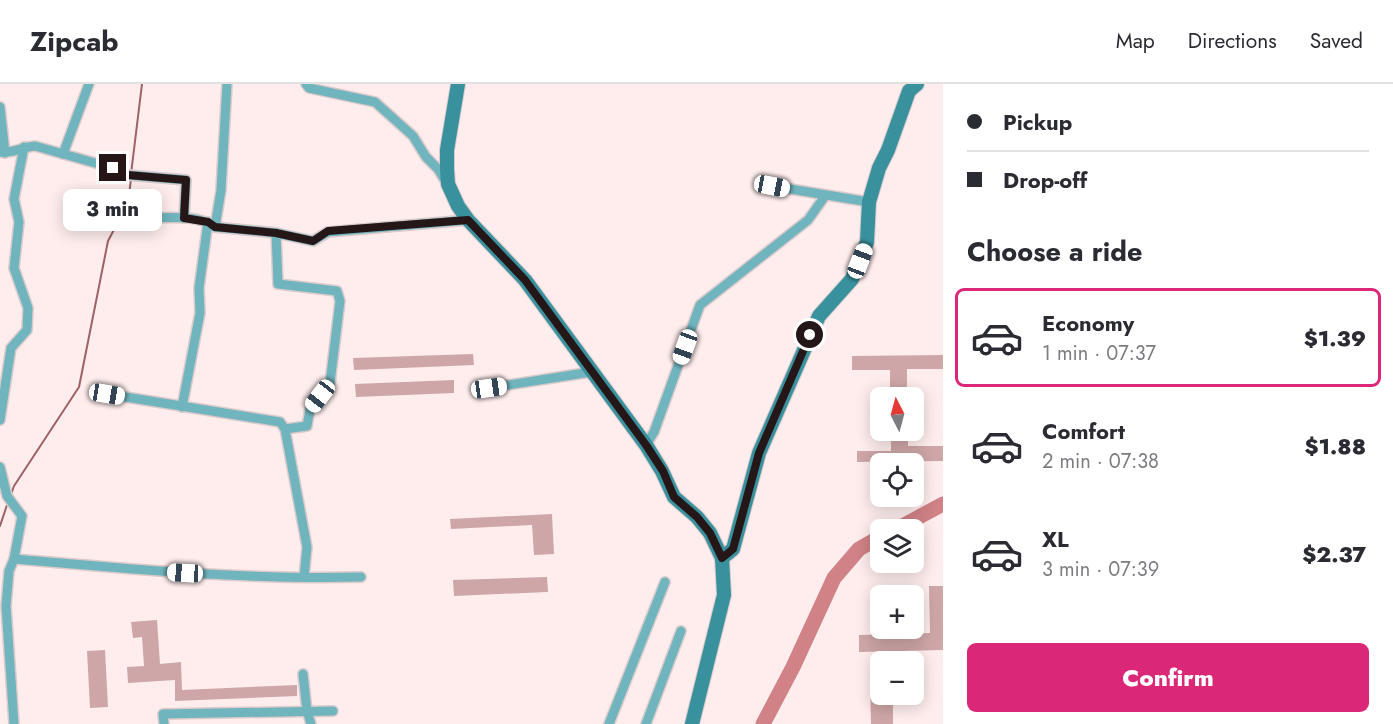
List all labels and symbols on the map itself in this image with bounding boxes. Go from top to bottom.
route end [99,154,126,181]
car [753,174,791,198]
callout: 3 min [63,189,162,231]
car [845,241,875,281]
route start [796,321,823,348]
car [670,327,700,367]
car [302,376,338,416]
car [470,377,508,399]
car [88,382,126,406]
north arrow [870,387,924,441]
car [167,563,203,583]

